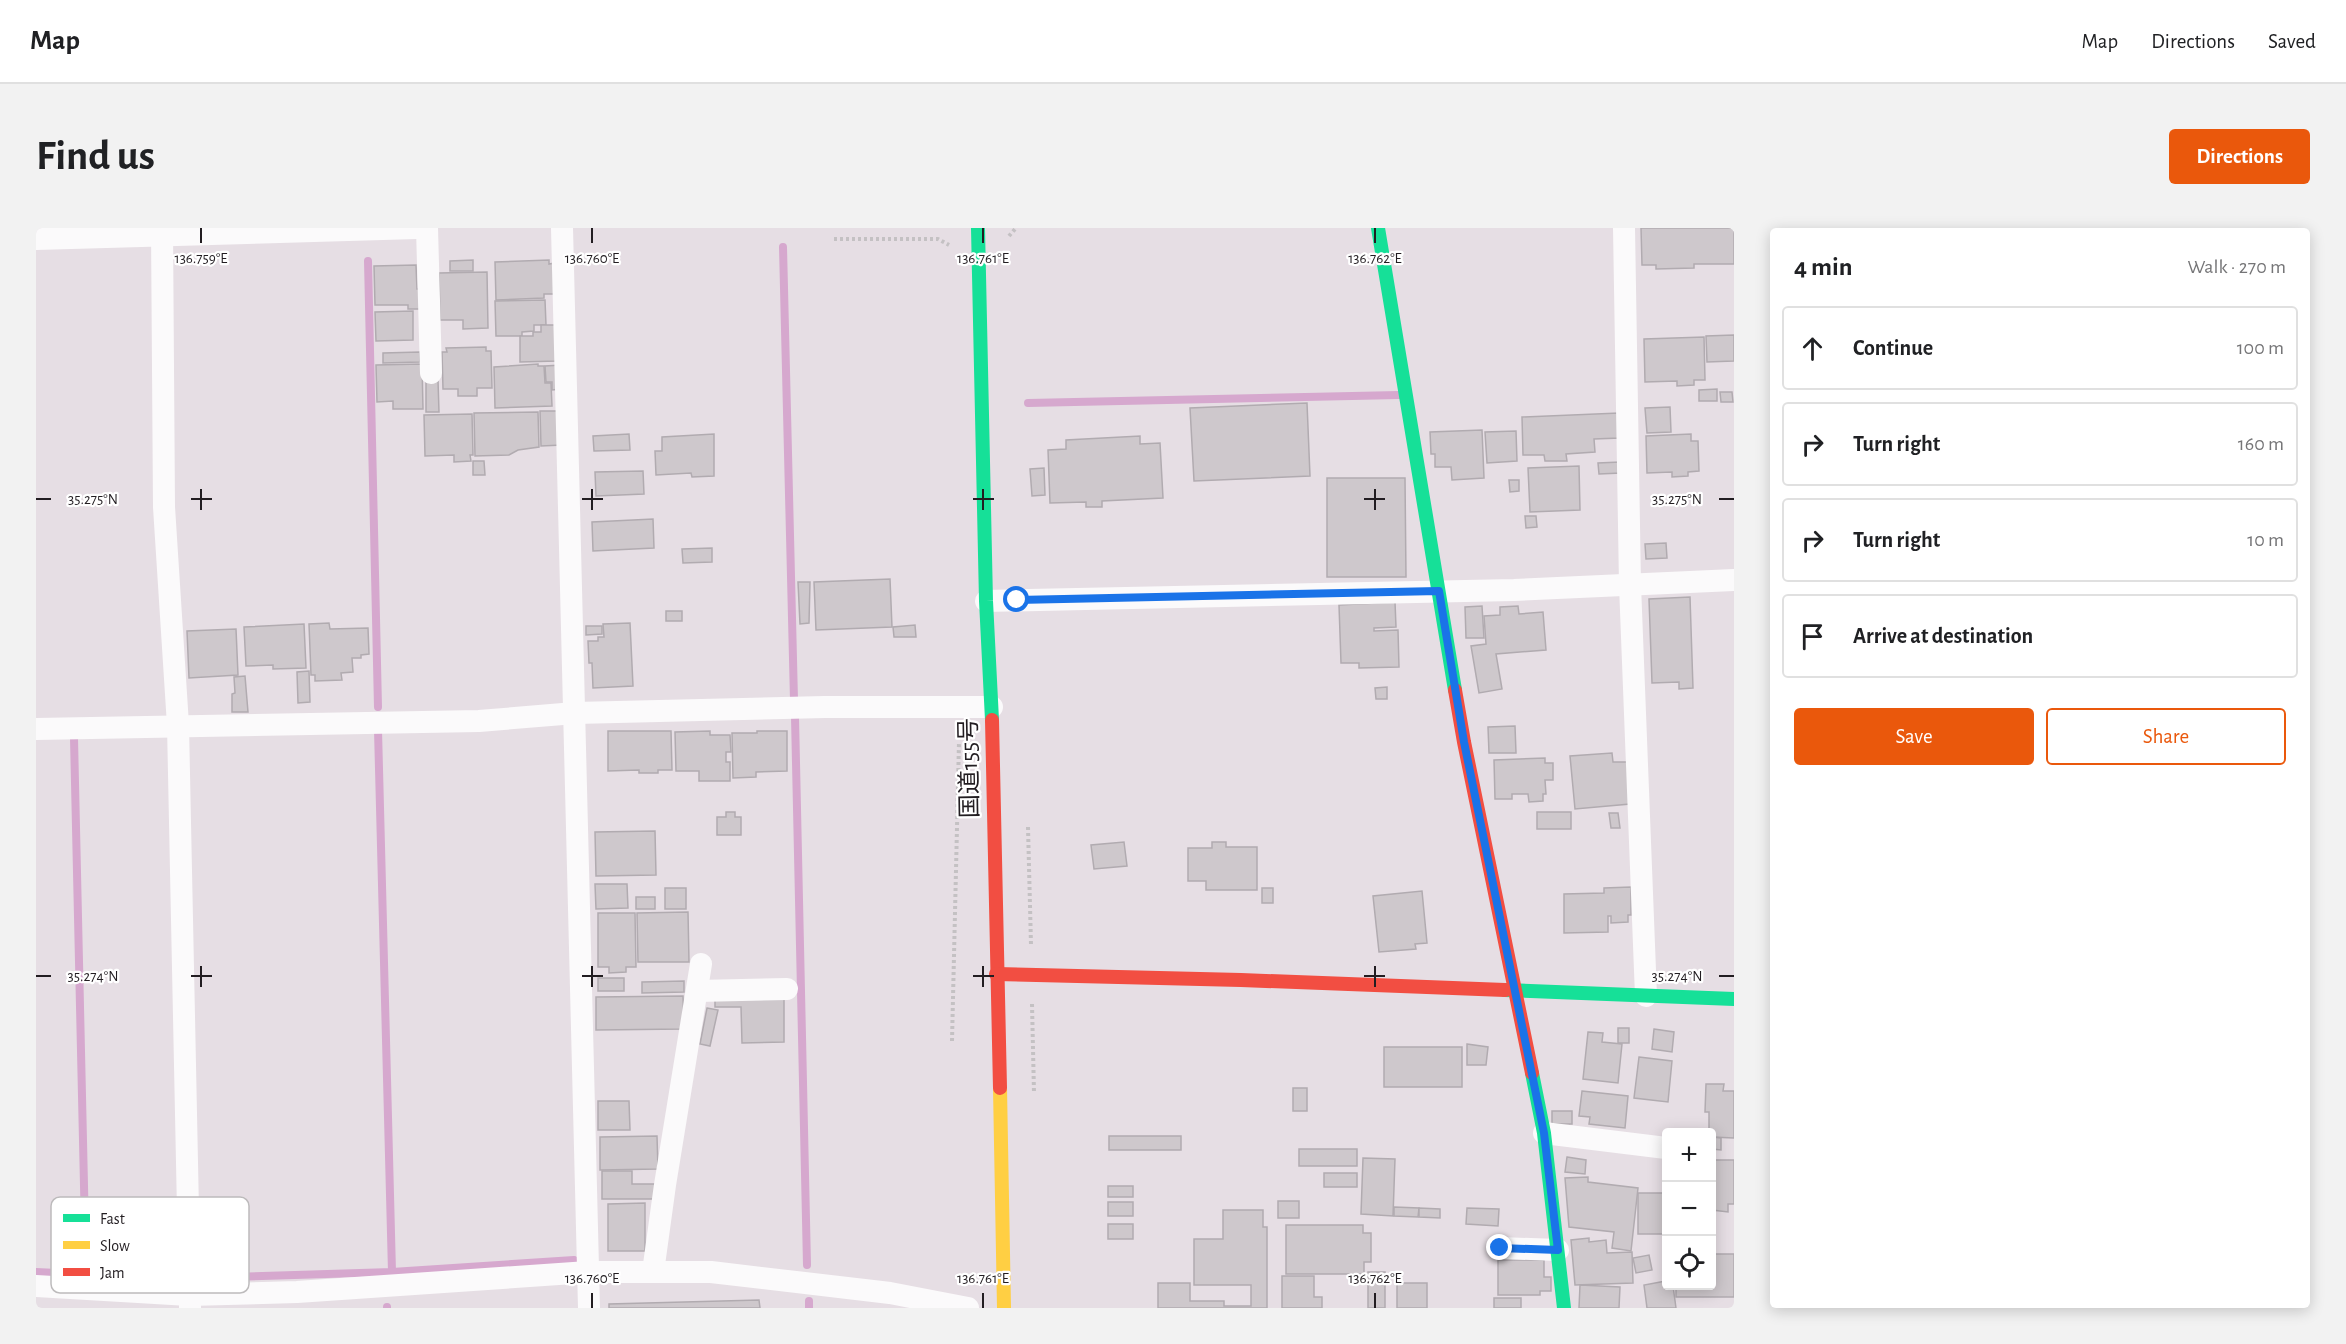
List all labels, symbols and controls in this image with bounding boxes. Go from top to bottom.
text: Map [30,27,80,55]
text: Map [2082,31,2118,52]
text: Directions [2151,31,2235,52]
text: Saved [2268,31,2316,52]
button: Directions [2169,129,2310,184]
text: Find us [36,135,155,177]
text: 136.759°E [174,251,228,266]
text: 136.760°E [565,251,619,266]
text: 136.761°E [957,251,1009,266]
text: 136.762°E [1348,251,1402,266]
text: 4 min [1794,254,1853,280]
text: Walk · 270 m [2187,257,2286,277]
icon: ahead [1796,332,1829,365]
text: Continue [1853,337,1933,359]
text: 100 m [2237,338,2284,358]
icon: right [1796,428,1829,461]
text: Turn right [1853,433,1940,455]
text: 160 m [2238,434,2284,454]
text: 35.275°N [68,492,118,507]
text: 35.275°N [1652,492,1702,507]
icon: right [1796,524,1829,557]
text: Turn right [1853,529,1940,551]
text: 10 m [2247,530,2284,550]
route start [1003,586,1029,612]
icon: arrive [1796,620,1829,653]
text: Arrive at destination [1853,625,2033,647]
button: Save [1794,708,2034,765]
button: Share [2046,708,2286,765]
street label: 国道155号 [955,718,983,818]
text: 35.274°N [68,969,118,984]
text: 35.274°N [1652,969,1702,984]
map controls [1662,1128,1716,1290]
button: + [1662,1128,1716,1182]
button: − [1662,1182,1716,1236]
legend [51,1197,249,1293]
text: Fast [100,1211,125,1227]
route end [1486,1234,1512,1260]
button: locate [1662,1236,1716,1290]
text: Slow [100,1238,130,1254]
text: Jam [100,1265,125,1281]
text: 136.760°E [565,1271,619,1286]
text: 136.761°E [957,1271,1009,1286]
text: 136.762°E [1348,1271,1402,1286]

